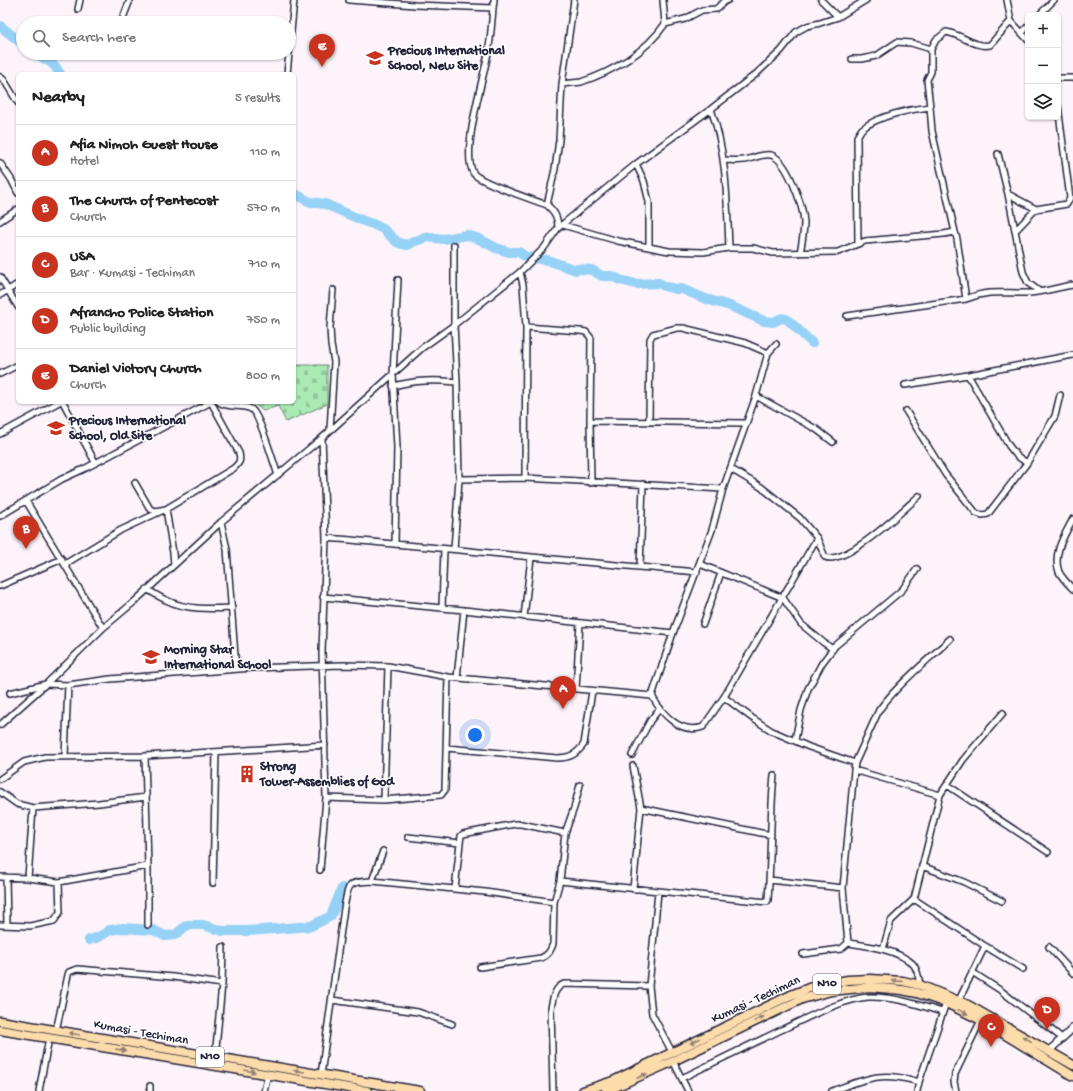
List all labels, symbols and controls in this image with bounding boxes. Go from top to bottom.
map controls [1025,12,1061,120]
button: + [1025,12,1061,48]
search box [16,16,296,60]
icon: search [30,27,52,49]
text: Search here [62,29,136,47]
pin: E [309,34,335,67]
place label: Precious International School, New Site [387,44,505,74]
school or university icon: Precious International School, New Site [365,48,385,68]
button: − [1025,48,1061,84]
button: layers [1025,84,1061,120]
text: Nearby [32,88,85,108]
text: 5 results [235,91,280,106]
text: Afia Nimoh Guest House [70,136,218,154]
text: A [41,145,49,160]
text: 110 m [250,145,280,160]
text: Hotel [70,154,99,169]
text: The Church of Pentecost [70,192,218,210]
text: B [42,201,48,216]
text: 570 m [247,201,280,216]
text: Church [70,210,106,225]
text: USA [70,248,94,266]
text: C [41,257,49,272]
text: 710 m [248,257,280,272]
text: Bar · Kumasi - Techiman [70,266,195,281]
text: Afrancho Police Station [70,304,213,322]
text: D [41,313,49,328]
text: 750 m [247,313,280,328]
text: Public building [70,322,146,337]
text: Daniel Victory Church [70,360,202,378]
text: E [41,369,49,384]
text: 800 m [246,369,280,384]
text: Church [70,378,106,393]
place label: Precious International School, Old Site [68,414,186,444]
school or university icon: Precious International School, Old Site [46,418,66,438]
pin: B [13,516,39,549]
place label: Morning Star International School [164,643,271,673]
school or university icon: Morning Star International School [141,647,161,667]
pin: A [550,676,576,709]
your location [465,725,485,745]
place label: Strong Tower-Assemblies of God [259,760,395,790]
building icon: Strong Tower-Assemblies of God [237,764,257,784]
street label: Kumasi - Techiman [709,973,803,1027]
road number: N10 [813,974,841,994]
one-way arrow [891,977,903,984]
pin: D [1034,997,1060,1030]
one-way arrow [957,1008,969,1015]
pin: C [978,1014,1004,1047]
one-way arrow [754,1016,765,1023]
street label: Kumasi - Techiman [92,1017,190,1049]
one-way arrow [68,1030,80,1036]
one-way arrow [1021,1035,1033,1042]
one-way arrow [689,1038,701,1044]
one-way arrow [115,1047,127,1053]
road number: N10 [196,1047,224,1067]
one-way arrow [244,1068,256,1074]
one-way arrow [293,1068,305,1074]
one-way arrow [636,1072,648,1079]

